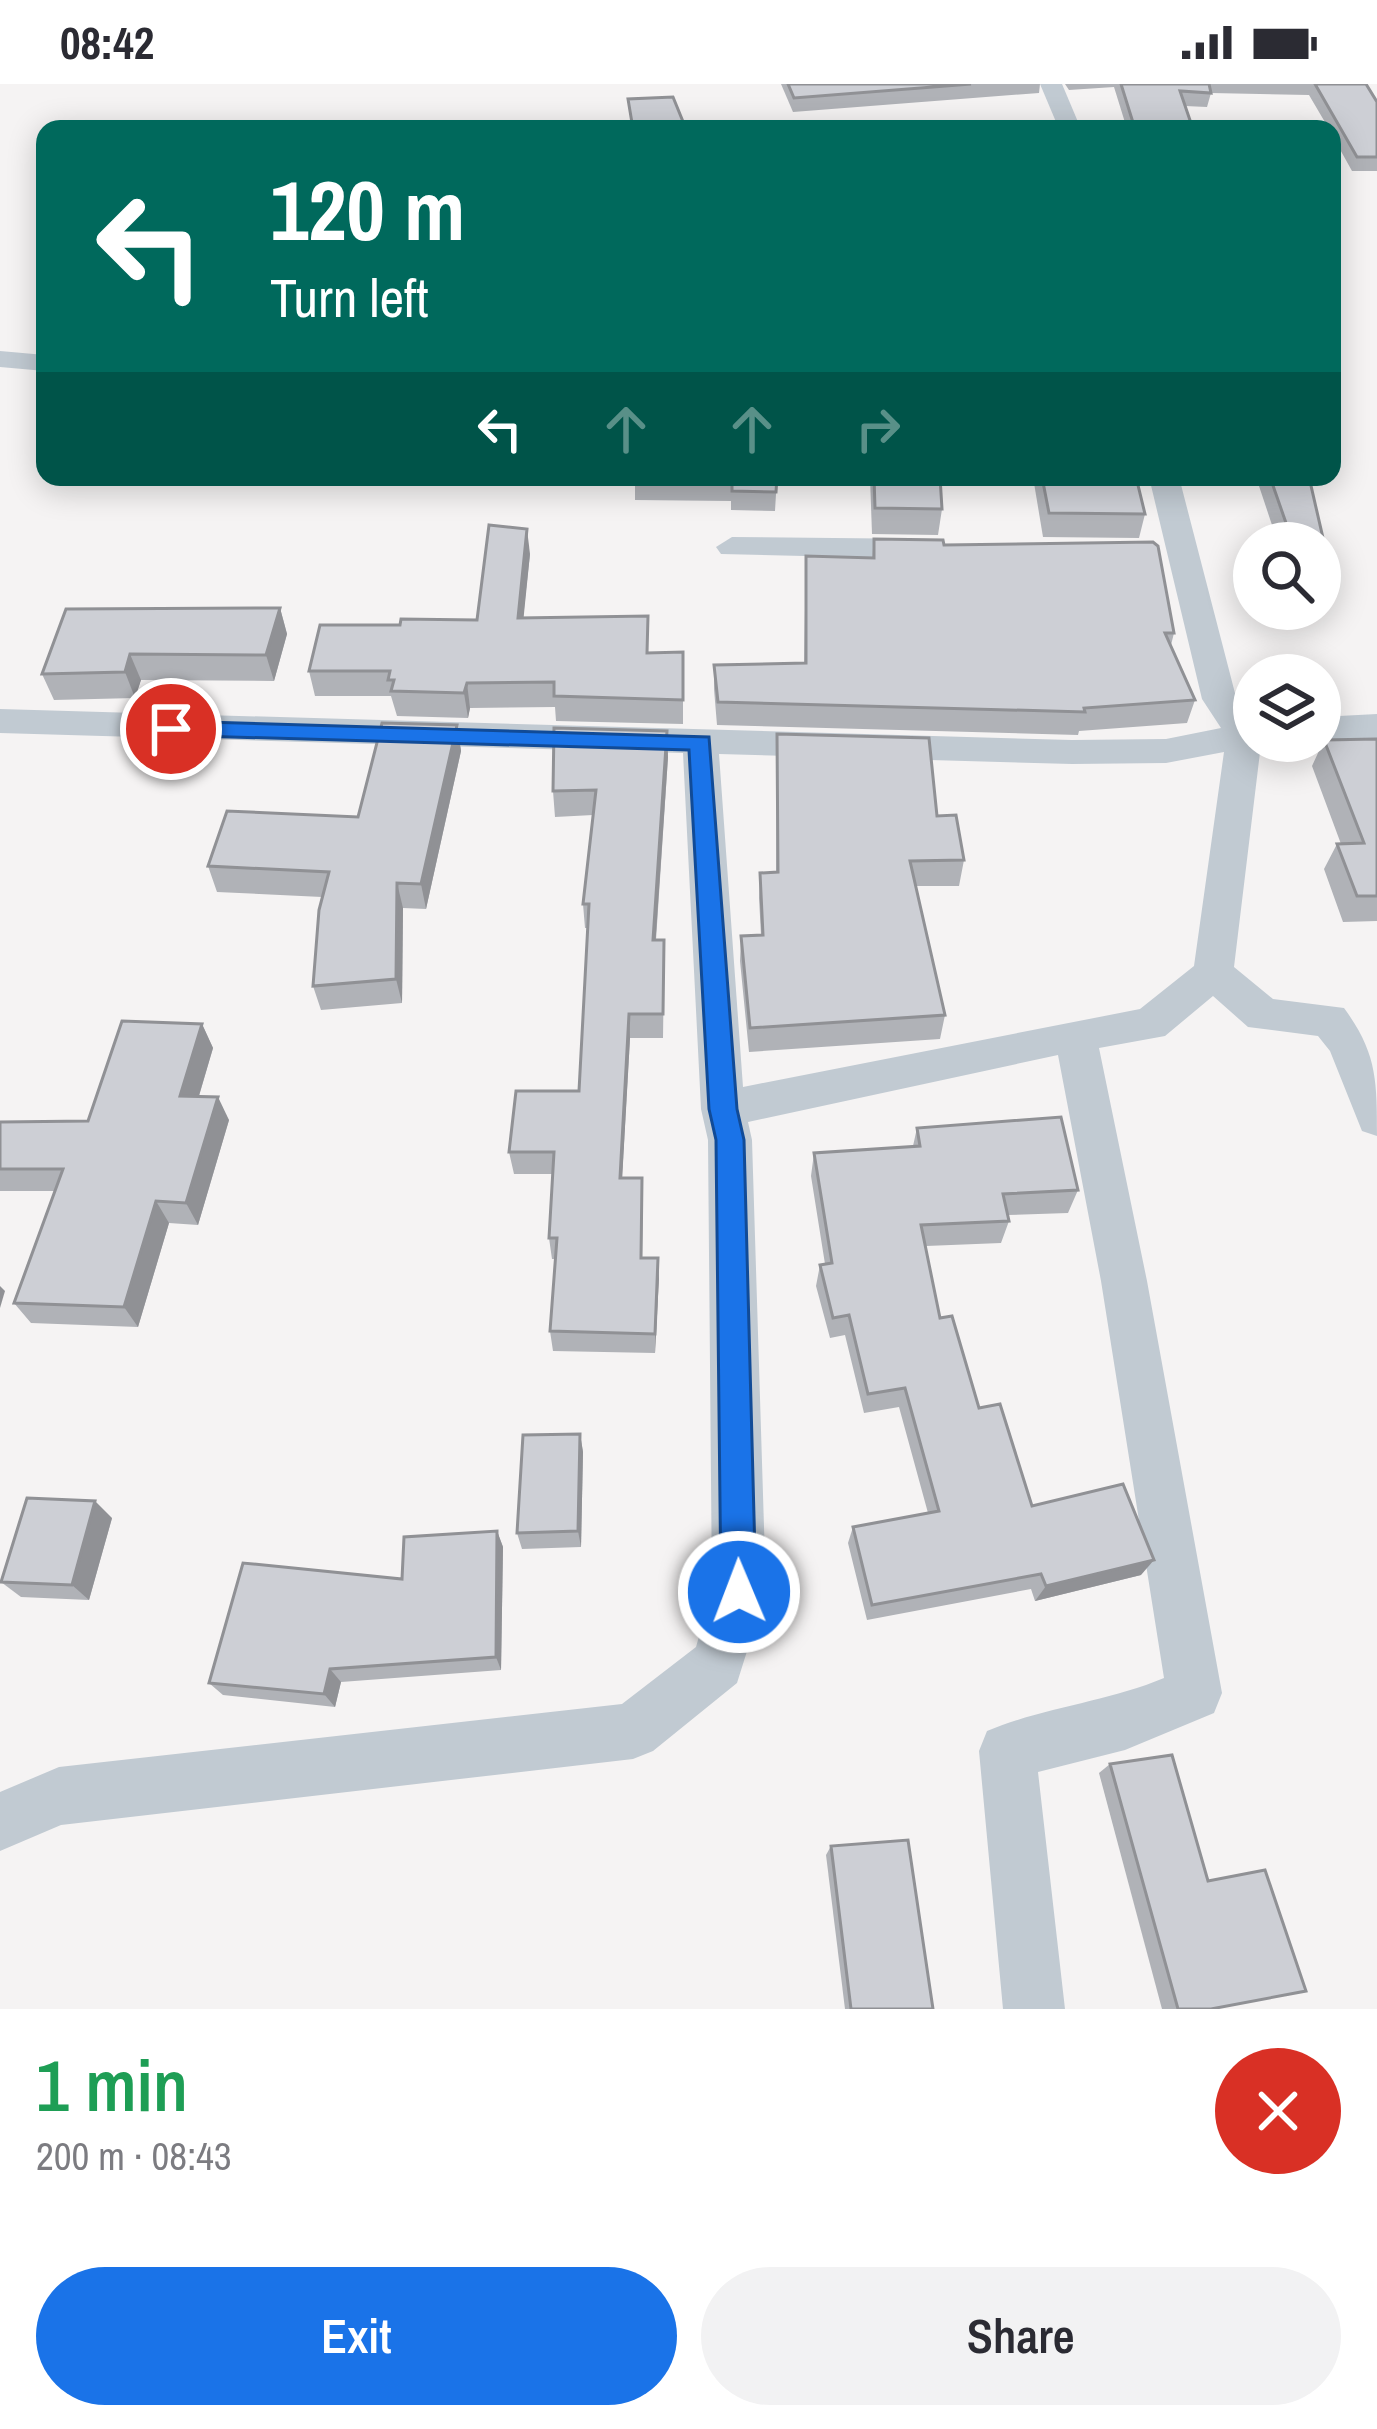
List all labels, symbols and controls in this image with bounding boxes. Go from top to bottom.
text: 08:42 [60,12,154,73]
text: 120 m [270,153,465,266]
icon: left [72,168,228,324]
text: Turn left [270,261,429,334]
icon: left [467,396,533,462]
icon: ahead [593,396,659,462]
icon: ahead [719,396,785,462]
icon: right [845,396,911,462]
map controls [1233,522,1341,762]
button: search [1233,522,1341,630]
button: layers [1233,654,1341,762]
pin [120,678,222,780]
icon: arrive [138,696,204,762]
position arrow [676,1529,802,1655]
text: 1 min [36,2036,188,2133]
button: close [1215,2048,1341,2174]
text: 200 m · 08:43 [36,2130,232,2182]
button: Exit [36,2267,677,2405]
button: Share [701,2267,1341,2405]

